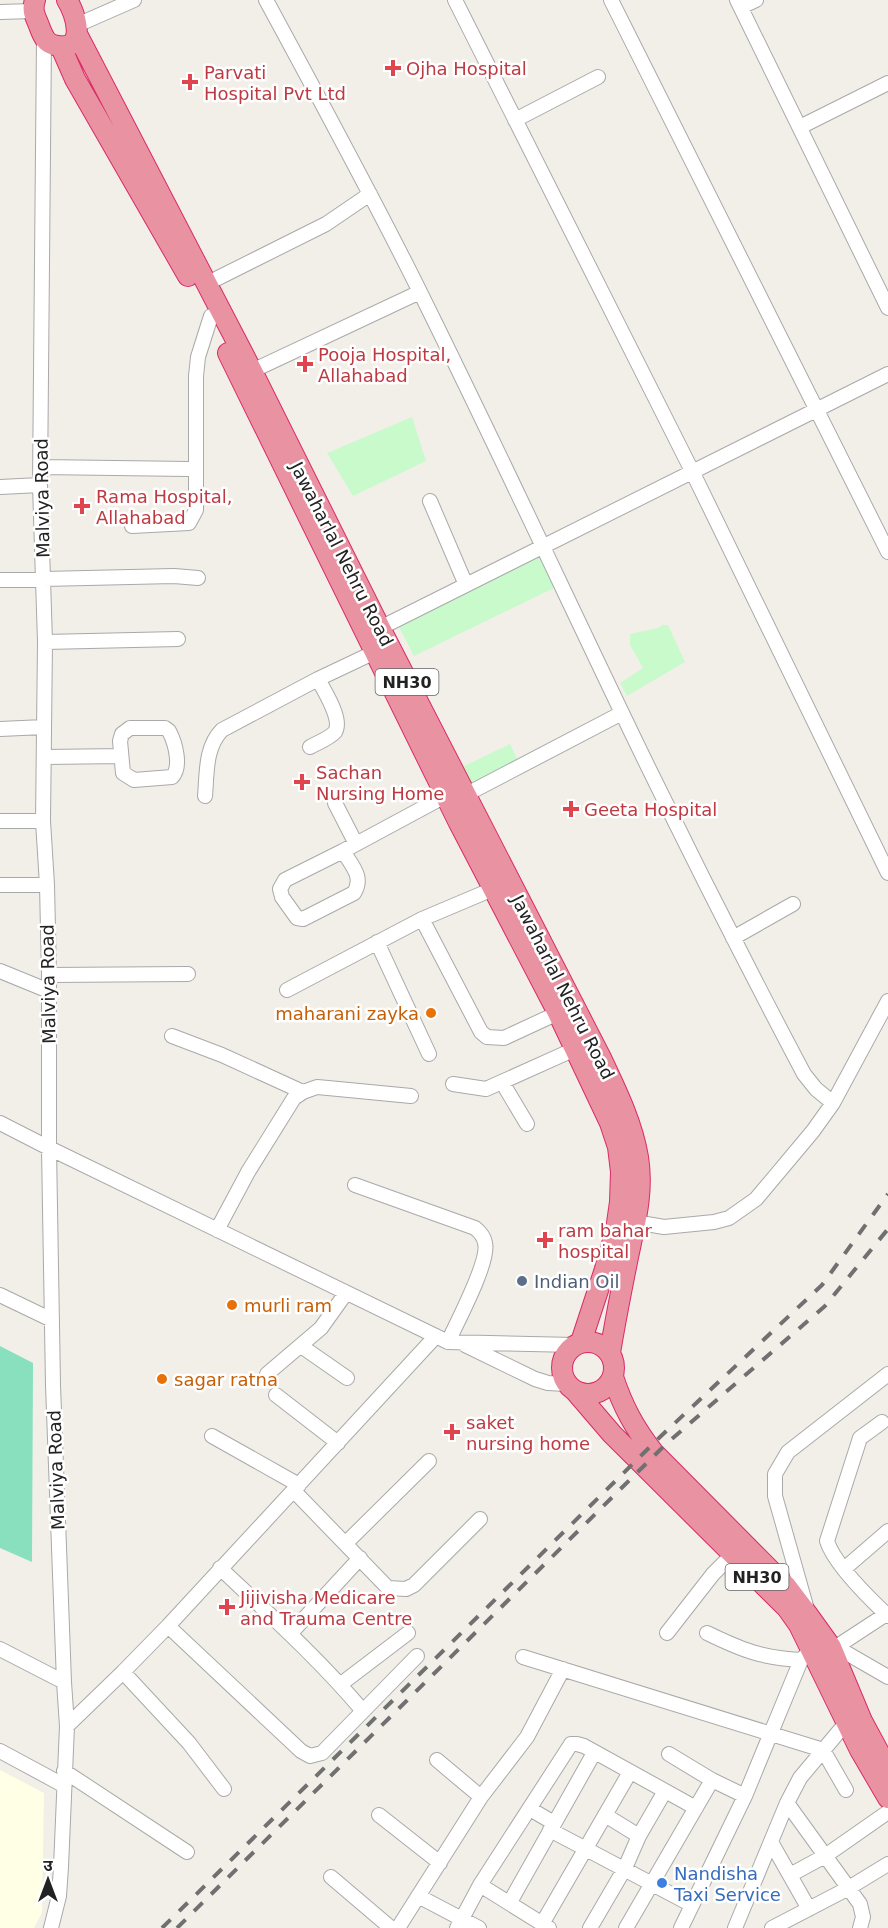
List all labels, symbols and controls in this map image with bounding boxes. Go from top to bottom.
place label: Ojha Hospital [406,58,527,79]
marker: Ojha Hospital [384,59,402,77]
place label: Parvati Hospital Pvt Ltd [204,62,346,104]
marker: Parvati Hospital Pvt Ltd [181,73,199,91]
place label: Pooja Hospital, Allahabad [318,344,451,386]
marker: Pooja Hospital, Allahabad [296,355,314,373]
street label: Malviya Road [30,438,54,558]
street label: Jawaharlal Nehru Road [286,457,398,650]
place label: Rama Hospital, Allahabad [96,486,233,528]
marker: Rama Hospital, Allahabad [73,497,91,515]
road number: NH30 [376,669,438,695]
place label: Sachan Nursing Home [316,762,444,804]
marker: Sachan Nursing Home [293,773,311,791]
place label: Geeta Hospital [584,799,717,820]
marker: Geeta Hospital [562,800,580,818]
street label: Jawaharlal Nehru Road [507,890,619,1083]
street label: Malviya Road [36,924,60,1044]
place label: maharani zayka [275,1003,419,1024]
marker: maharani zayka [424,1006,438,1020]
place label: ram bahar hospital [558,1220,653,1262]
marker: ram bahar hospital [536,1231,554,1249]
place label: Indian Oil [534,1271,619,1292]
marker: Indian Oil [515,1274,529,1288]
place label: murli ram [244,1295,332,1316]
marker: murli ram [225,1298,239,1312]
place label: sagar ratna [174,1369,278,1390]
marker: sagar ratna [155,1372,169,1386]
street label: Malviya Road [43,1410,69,1530]
place label: saket nursing home [466,1412,590,1454]
marker: saket nursing home [443,1423,461,1441]
road number: NH30 [726,1564,789,1590]
place label: Jijivisha Medicare and Trauma Centre [239,1587,412,1629]
marker: Jijivisha Medicare and Trauma Centre [218,1598,236,1616]
north arrow [18,1850,78,1910]
text: उ [43,1856,53,1875]
place label: Nandisha Taxi Service [673,1863,781,1905]
marker: Nandisha Taxi Service [655,1876,669,1890]

